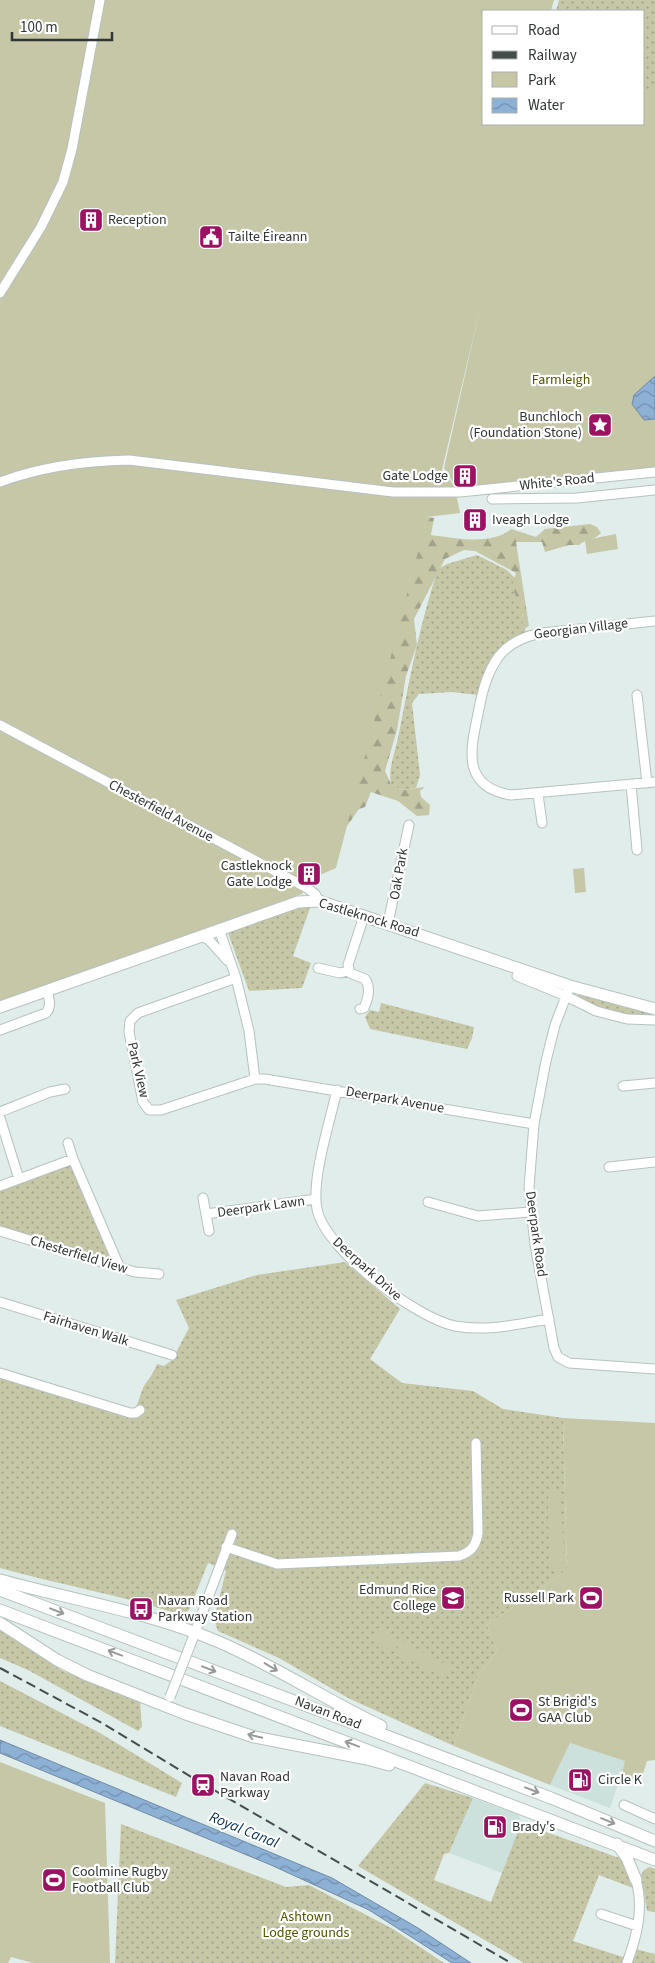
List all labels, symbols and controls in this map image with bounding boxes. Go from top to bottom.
scale bar [12,10,112,42]
legend [482,10,645,125]
text: 100 m [20,17,58,38]
text: Road [528,20,560,41]
text: Railway [528,45,577,66]
text: Park [528,70,557,91]
text: Water [528,95,565,116]
building icon: Reception [78,207,104,233]
place label: Reception [108,210,167,230]
public building icon: Tailte Éireann [198,224,224,250]
place label: Tailte Éireann [228,227,308,247]
park label: Farmleigh [532,370,590,390]
place label: Bunchloch (Foundation Stone) [469,407,582,443]
place icon: Bunchloch (Foundation Stone) [587,412,613,438]
building icon: Gate Lodge [452,463,478,489]
place label: Gate Lodge [382,466,448,486]
street label: White's Road [518,468,596,496]
building icon: Iveagh Lodge [462,507,488,533]
place label: Iveagh Lodge [492,510,569,530]
street label: Georgian Village [533,613,629,645]
street label: Chesterfield Avenue [105,775,217,847]
street label: Oak Park [385,846,413,901]
place label: Castleknock Gate Lodge [221,856,292,892]
building icon: Castleknock Gate Lodge [296,861,322,887]
street label: Castleknock Road [316,893,422,943]
street label: Park View [122,1040,154,1100]
street label: Deerpark Avenue [344,1081,446,1119]
street label: Deerpark Road [520,1190,552,1278]
street label: Deerpark Lawn [216,1191,306,1223]
street label: Chesterfield View [28,1231,130,1279]
street label: Deerpark Drive [328,1232,406,1306]
street label: Fairhaven Walk [41,1306,131,1352]
place label: Edmund Rice College [359,1580,436,1616]
school or university icon: Edmund Rice College [440,1585,466,1611]
sports icon: Russell Park [578,1585,604,1611]
place label: Russell Park [504,1588,574,1608]
place label: Navan Road Parkway Station [158,1591,252,1627]
bus stop icon: Navan Road Parkway Station [128,1596,154,1622]
one-way arrow [49,1607,64,1616]
one-way arrow [108,1648,123,1657]
one-way arrow [264,1662,278,1672]
one-way arrow [201,1664,216,1674]
street label: Navan Road [292,1691,364,1735]
place label: St Brigid's GAA Club [538,1692,597,1728]
sports icon: St Brigid's GAA Club [508,1697,534,1723]
one-way arrow [247,1731,263,1740]
one-way arrow [345,1739,360,1748]
place label: Navan Road Parkway [220,1767,290,1803]
fuel station icon: Circle K [567,1767,593,1793]
place label: Circle K [598,1770,643,1790]
station icon: Navan Road Parkway [190,1772,216,1798]
one-way arrow [523,1786,539,1795]
water label: Royal Canal [206,1807,282,1854]
fuel station icon: Brady's [482,1814,508,1840]
place label: Brady's [512,1817,555,1837]
one-way arrow [600,1817,615,1826]
place label: Coolmine Rugby Football Club [72,1862,169,1898]
sports icon: Coolmine Rugby Football Club [41,1867,67,1893]
park label: Ashtown Lodge grounds [263,1907,350,1943]

